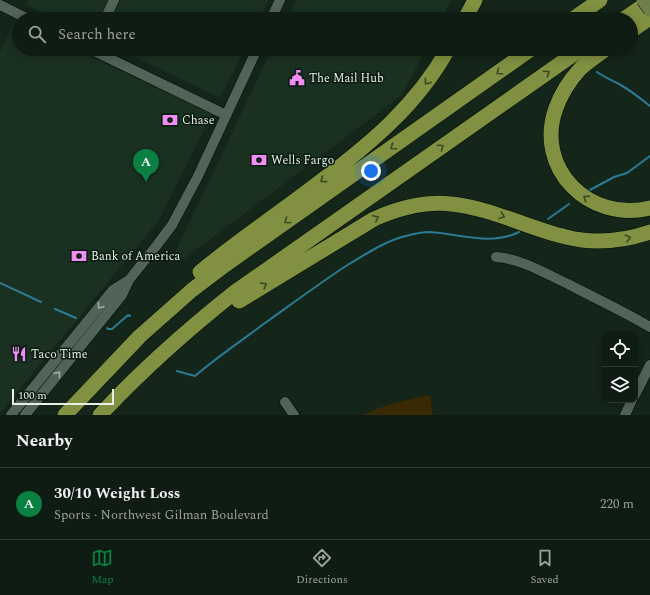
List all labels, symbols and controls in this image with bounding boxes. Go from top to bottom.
search box [12,12,638,56]
icon: search [26,23,48,45]
text: Search here [58,23,136,46]
one-way arrow [496,67,503,74]
public building icon: The Mail Hub [288,69,306,87]
place label: The Mail Hub [309,69,384,88]
one-way arrow [543,71,550,78]
one-way arrow [425,77,432,84]
bank icon: Chase [161,111,179,129]
place label: Chase [182,111,215,130]
one-way arrow [390,142,397,150]
one-way arrow [437,144,444,152]
pin: A [133,149,159,182]
bank icon: Wells Fargo [250,151,268,169]
place label: Wells Fargo [271,151,334,170]
your location [361,161,381,181]
one-way arrow [320,175,327,182]
one-way arrow [583,195,590,203]
one-way arrow [499,211,506,219]
one-way arrow [372,215,379,223]
one-way arrow [284,216,291,223]
one-way arrow [624,234,631,243]
bank icon: Bank of America [70,247,88,265]
place label: Bank of America [91,247,180,266]
one-way arrow [260,282,267,289]
one-way arrow [98,301,105,308]
map controls [602,331,638,403]
button: locate [602,331,638,367]
restaurant icon: Taco Time [10,345,28,363]
place label: Taco Time [31,345,88,364]
button: layers [602,367,638,403]
one-way arrow [54,371,61,379]
scale bar [12,387,114,406]
text: 100 m [18,387,47,404]
text: Nearby [16,428,72,454]
text: 30/10 Weight Loss [54,482,180,505]
text: A [24,494,34,514]
text: 220 m [600,494,634,514]
text: Sports · Northwest Gilman Boulevard [54,505,269,525]
tab: Map [91,547,114,588]
tab: Directions [296,547,348,588]
tab: Saved [530,547,559,588]

